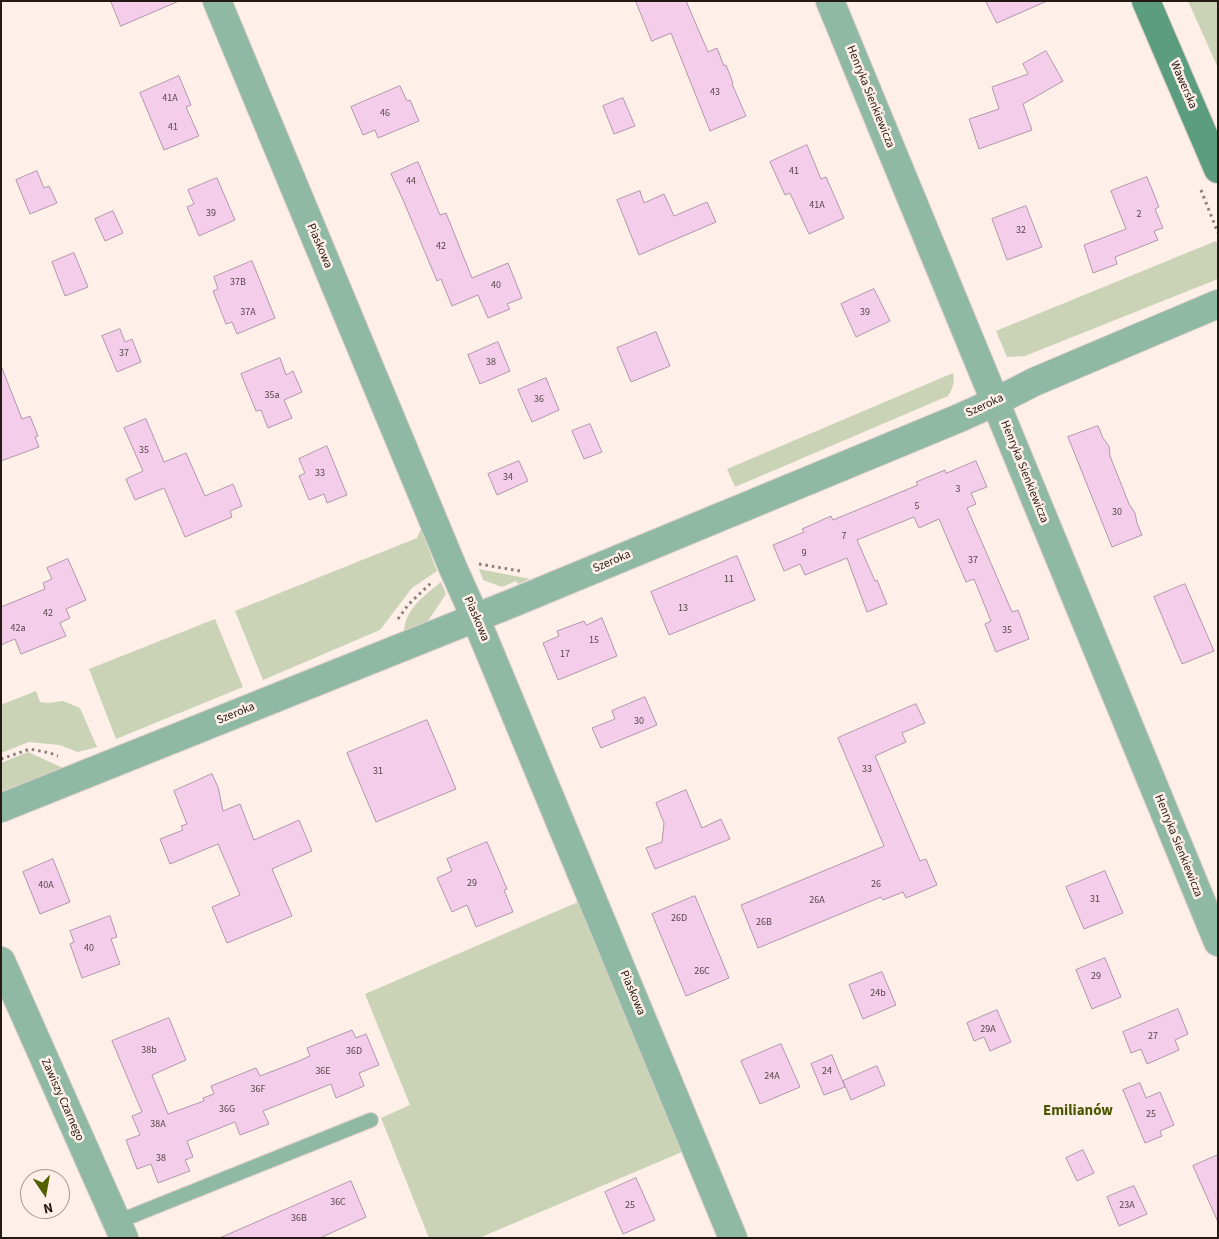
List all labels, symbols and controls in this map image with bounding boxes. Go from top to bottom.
street label: Henryka Sienkiewicza [843,44,897,150]
street label: Wawerska [1166,59,1200,111]
house number: 43 [710,87,720,99]
house number: 41A [162,93,178,105]
house number: 46 [380,108,390,120]
house number: 41 [168,122,178,134]
house number: 41 [789,166,799,178]
house number: 44 [406,176,416,188]
house number: 41A [809,200,825,212]
house number: 39 [206,208,216,220]
house number: 2 [1137,209,1141,221]
street label: Piaskowa [303,221,335,271]
house number: 32 [1016,225,1026,237]
house number: 42 [436,241,446,253]
house number: 37B [230,277,246,289]
house number: 40 [491,280,501,292]
house number: 37A [240,307,256,319]
house number: 39 [860,307,870,319]
house number: 37 [119,348,129,360]
house number: 38 [486,357,496,369]
house number: 35a [265,390,279,402]
street label: Szeroka [964,391,1006,421]
house number: 36 [534,394,544,406]
street label: Henryka Sienkiewicza [997,419,1051,525]
house number: 35 [139,445,149,457]
house number: 33 [315,468,325,480]
house number: 34 [503,472,513,484]
house number: 3 [956,484,960,496]
house number: 5 [915,501,919,513]
house number: 30 [1112,507,1122,519]
house number: 7 [842,531,846,543]
street label: Szeroka [591,548,633,576]
house number: 9 [802,548,806,560]
house number: 37 [968,555,978,567]
house number: 11 [724,574,734,586]
street label: Piaskowa [460,594,492,644]
house number: 13 [678,603,688,615]
house number: 42 [43,608,53,620]
house number: 42a [11,623,25,635]
house number: 35 [1002,625,1012,637]
house number: 15 [589,635,599,647]
house number: 17 [560,649,570,661]
street label: Szeroka [215,700,257,728]
house number: 30 [634,716,644,728]
house number: 33 [862,764,872,776]
house number: 31 [373,766,383,778]
street label: Henryka Sienkiewicza [1151,793,1205,899]
house number: 29 [467,878,477,890]
house number: 26 [871,879,881,891]
house number: 40A [38,880,54,892]
house number: 31 [1090,894,1100,906]
house number: 26A [809,895,825,907]
house number: 26D [671,913,687,925]
house number: 26B [756,917,772,929]
house number: 40 [84,943,94,955]
house number: 26C [694,966,710,978]
street label: Piaskowa [616,968,648,1018]
house number: 29 [1091,971,1101,983]
house number: 24b [870,988,886,1000]
house number: 29A [980,1024,996,1036]
house number: 27 [1148,1031,1158,1043]
house number: 38b [141,1045,157,1057]
house number: 36D [346,1046,362,1058]
street label: Zawiszy Czarnego [37,1057,87,1143]
house number: 36E [315,1066,331,1078]
house number: 24 [822,1066,832,1078]
house number: 24A [764,1071,780,1083]
house number: 36F [251,1084,265,1096]
district label: Emilianów [1043,1103,1113,1121]
house number: 36G [219,1104,235,1116]
house number: 25 [1146,1109,1156,1121]
house number: 38A [150,1119,166,1131]
house number: 38 [156,1153,166,1165]
north arrow [20,1169,70,1219]
text: N [41,1197,55,1218]
house number: 36C [330,1197,346,1209]
house number: 25 [625,1200,635,1212]
house number: 23A [1119,1200,1135,1212]
house number: 36B [291,1213,307,1225]

